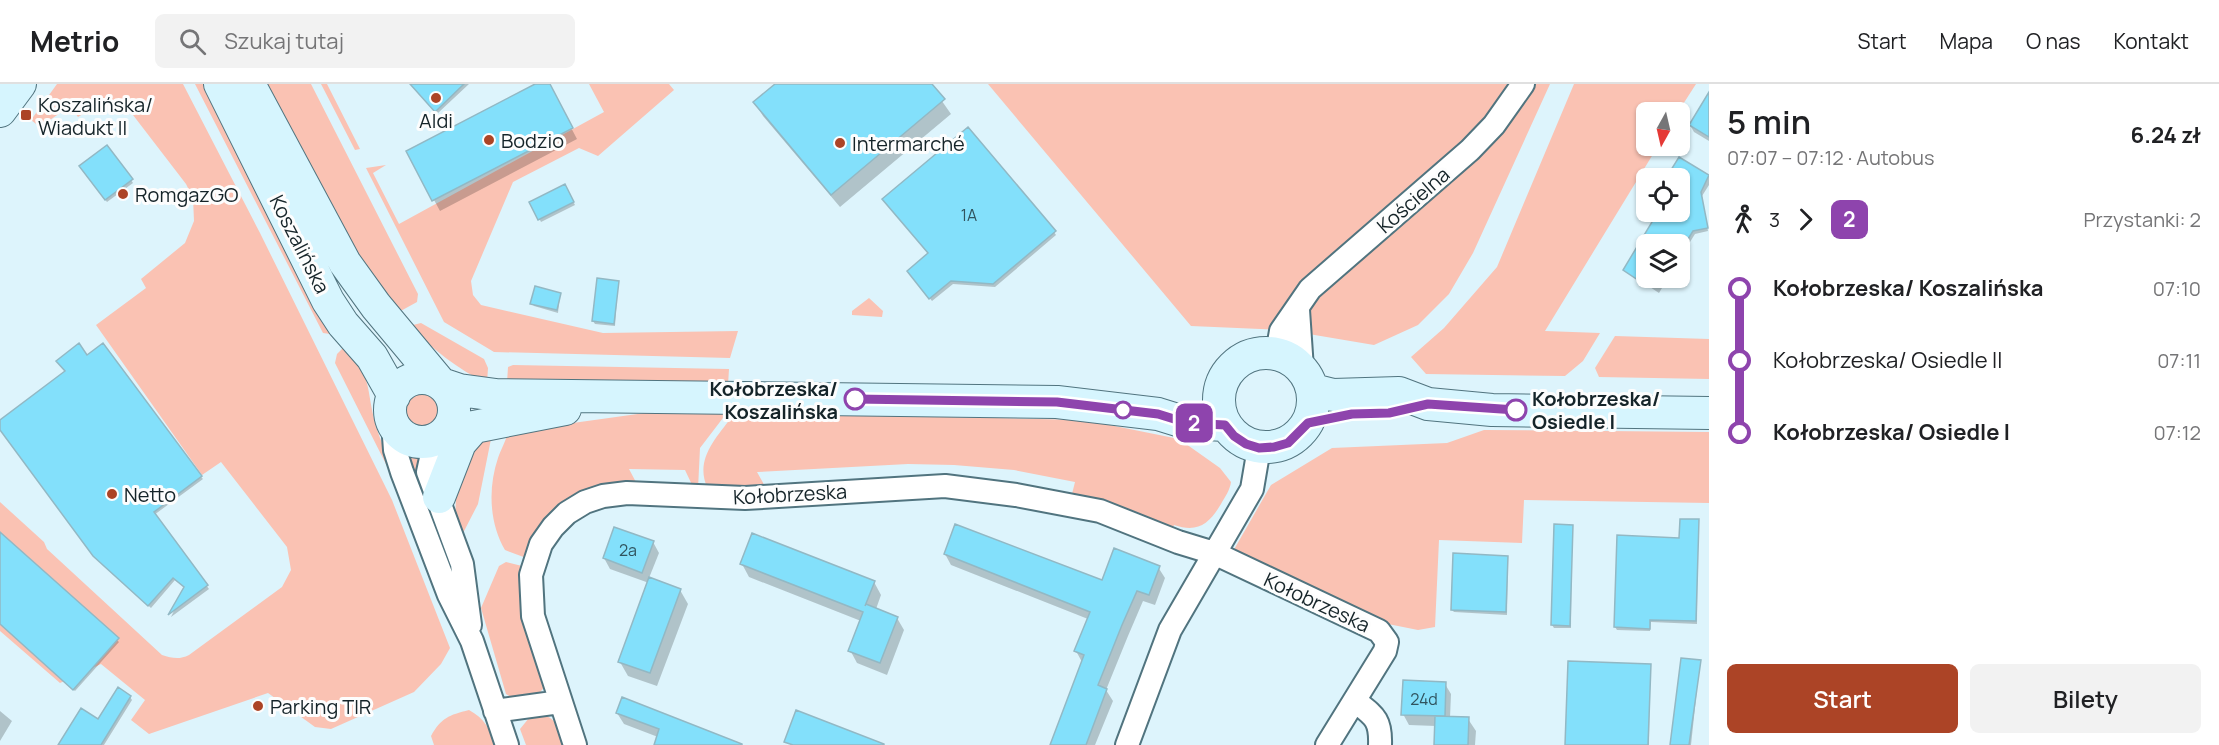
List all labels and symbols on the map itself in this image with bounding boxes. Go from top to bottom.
place label: Koszalińska/ Wiadukt II [38,91,153,141]
marker: Aldi [429,91,443,105]
north arrow [1636,102,1690,156]
place label: Aldi [419,107,453,134]
marker: Koszalińska/ Wiadukt II [19,108,33,122]
place label: Bodzio [501,127,564,154]
place label: Intermarché [852,130,965,157]
marker: Bodzio [482,133,496,147]
marker: Intermarché [833,136,847,150]
street label: Kościelna [1371,161,1455,239]
place label: RomgazGO [135,181,239,208]
marker: RomgazGO [116,187,130,201]
street label: Koszalińska [264,190,336,298]
house number: 1A [961,204,977,226]
place label: Kołobrzeska/ Koszalińska [710,375,838,425]
place label: Kołobrzeska/ Osiedle I [1532,385,1660,435]
marker: Kołobrzeska/ Koszalińska [844,388,866,410]
marker: Kołobrzeska/ Osiedle I [1505,399,1527,421]
unlabelled marker [1114,401,1132,419]
line badge: 2 [1174,404,1214,442]
street label: Kołobrzeska [732,478,848,510]
place label: Netto [124,481,176,508]
marker: Netto [105,487,119,501]
house number: 2a [619,539,637,561]
street label: Kołobrzeska [1260,566,1374,638]
house number: 24d [1410,688,1438,710]
place label: Parking TIR [270,693,371,720]
marker: Parking TIR [251,699,265,713]

